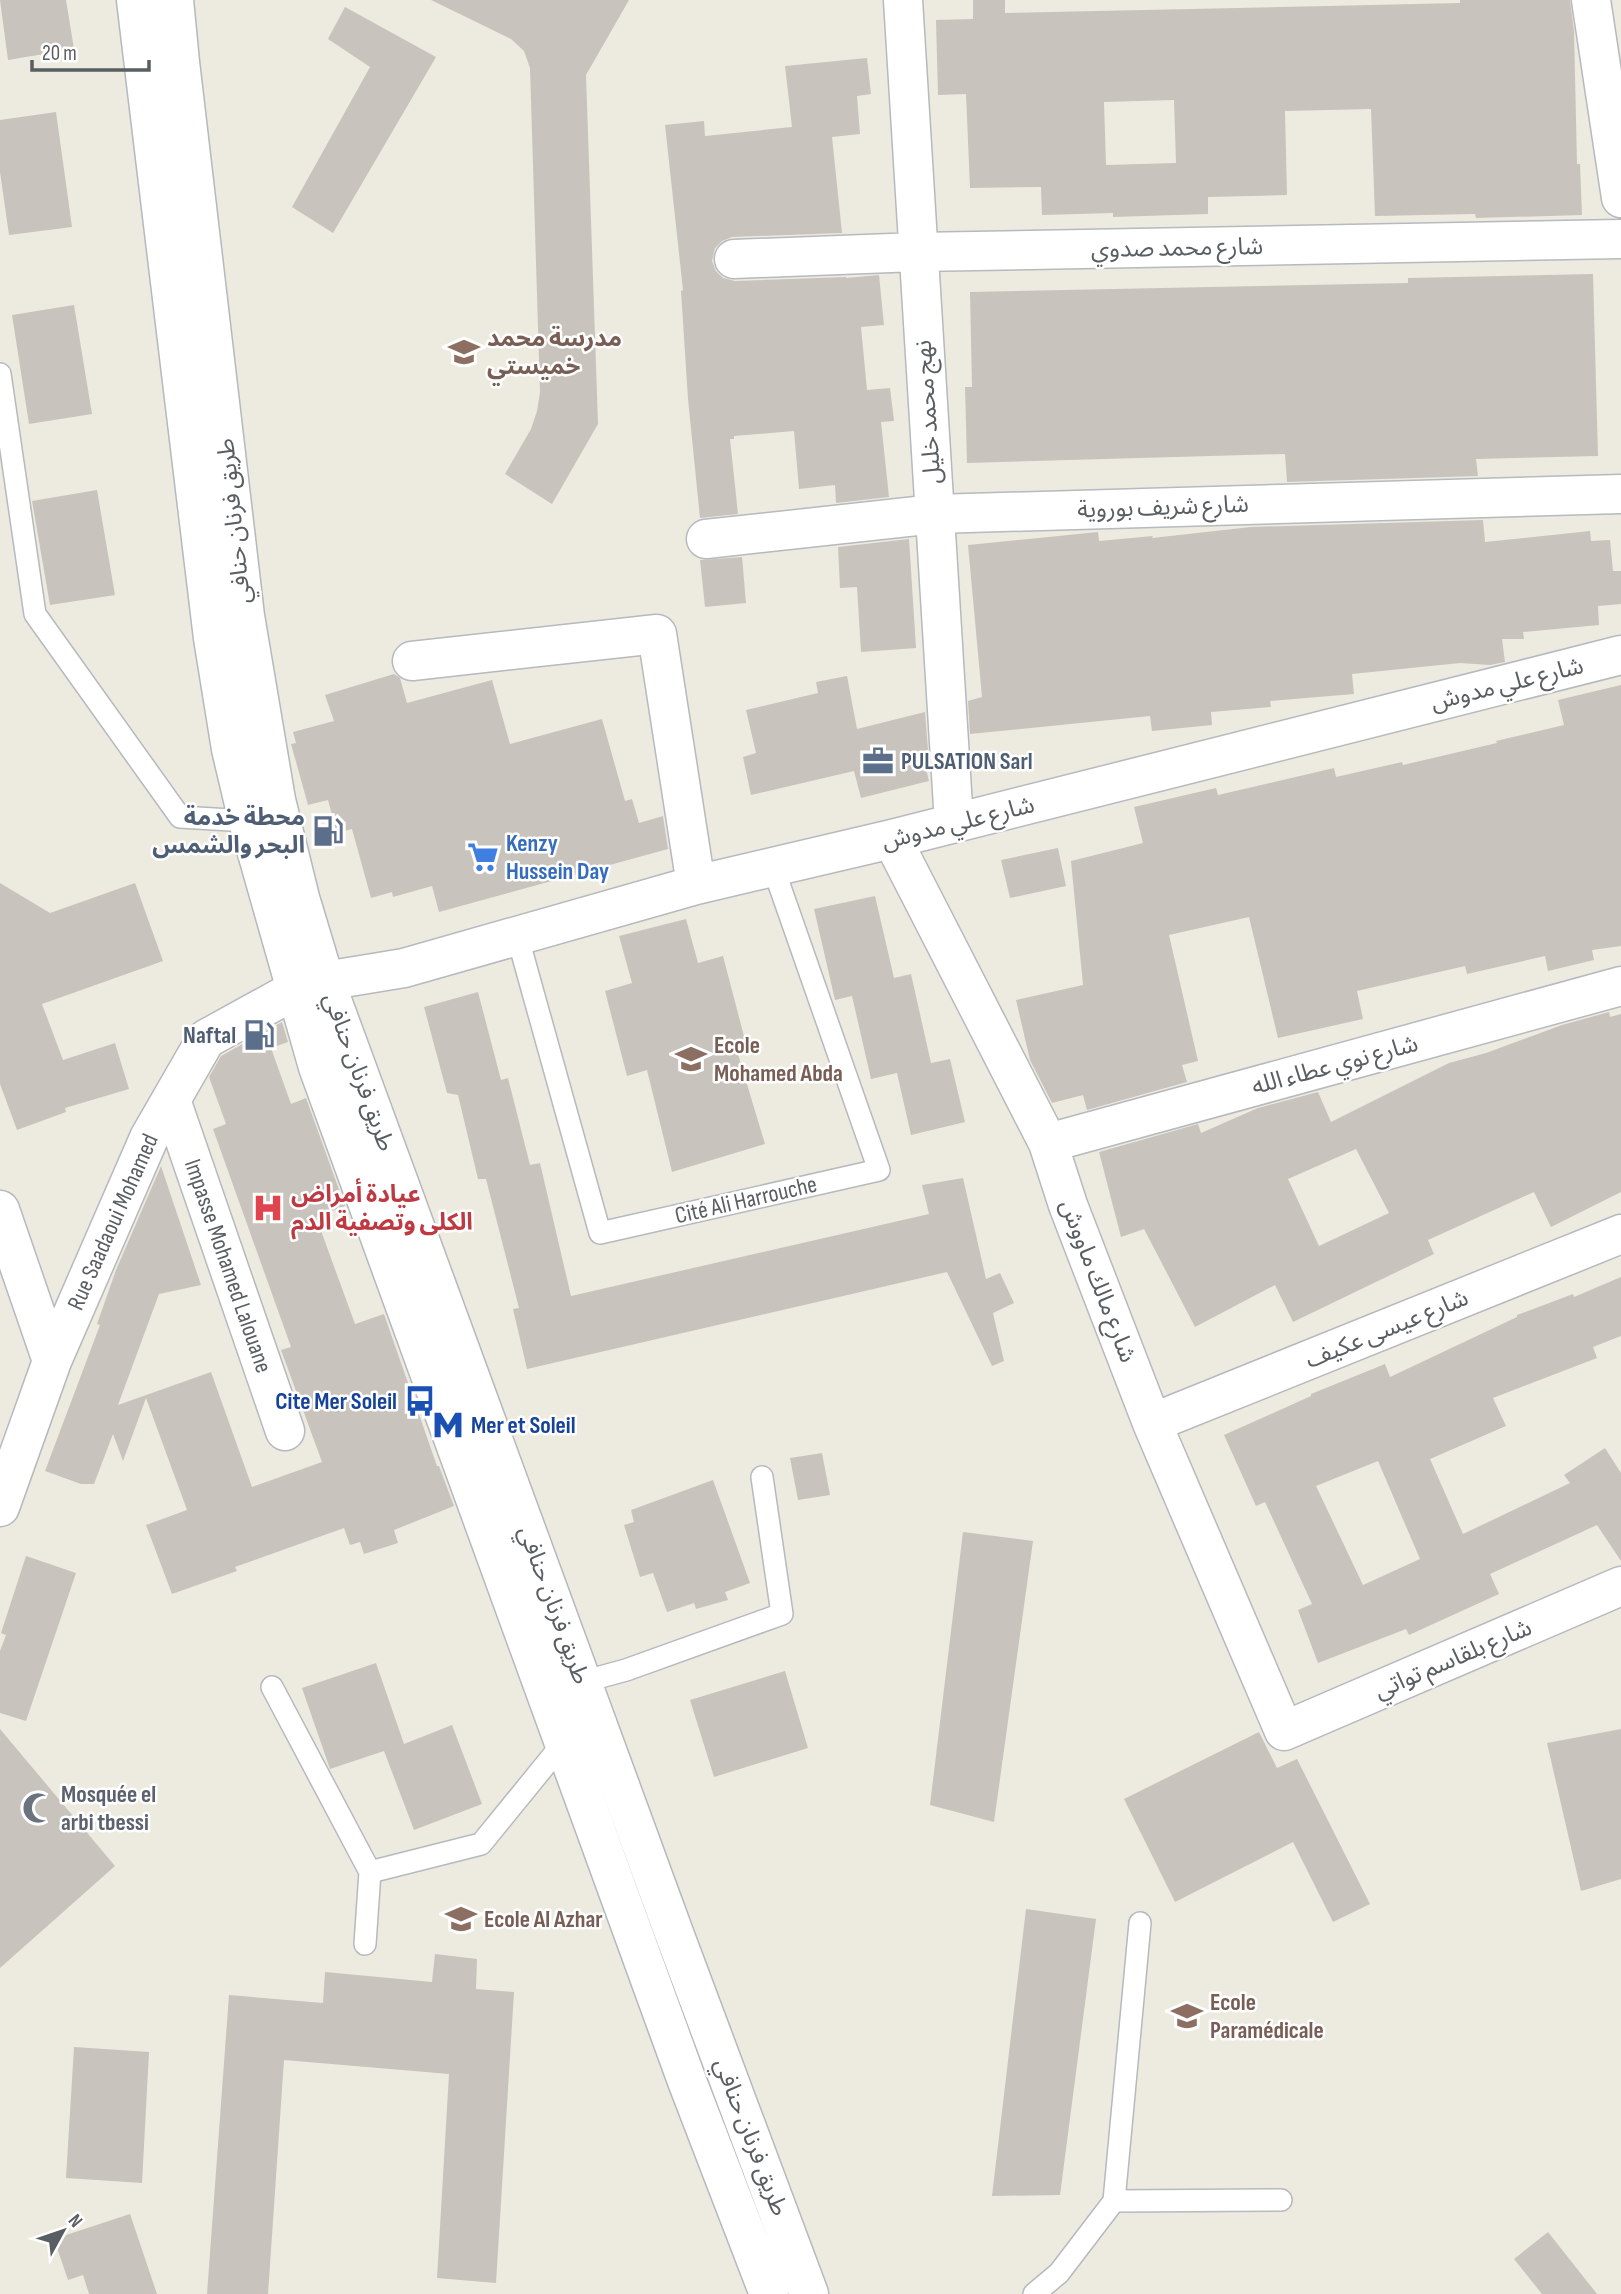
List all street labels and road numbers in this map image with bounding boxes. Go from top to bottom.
street label: شارع محمد صدوي [1091,232,1263,268]
street label: نهج محمد خليل [909,339,949,485]
street label: طريق فرنان حنافي [211,436,261,605]
street label: شارع شريف بوروية [1077,490,1249,526]
street label: شارع علي مدوش [1428,651,1587,720]
street label: شارع علي مدوش [879,790,1038,859]
street label: طريق فرنان حنافي [314,989,401,1156]
street label: شارع نوي عطاء الله [1249,1029,1422,1105]
street label: Rue Saadaoui Mohamed [61,1129,165,1315]
street label: Impasse Mohamed Lalouane [178,1155,278,1377]
street label: Cité Ali Harrouche [672,1170,820,1230]
street label: شارع مالك ماووش [1052,1195,1142,1367]
street label: شارع عيسى عكيف [1301,1283,1473,1377]
street label: طريق فرنان حنافي [509,1522,596,1689]
street label: شارع بلقاسم تواتي [1370,1613,1538,1709]
street label: طريق فرنان حنافي [704,2054,794,2221]

